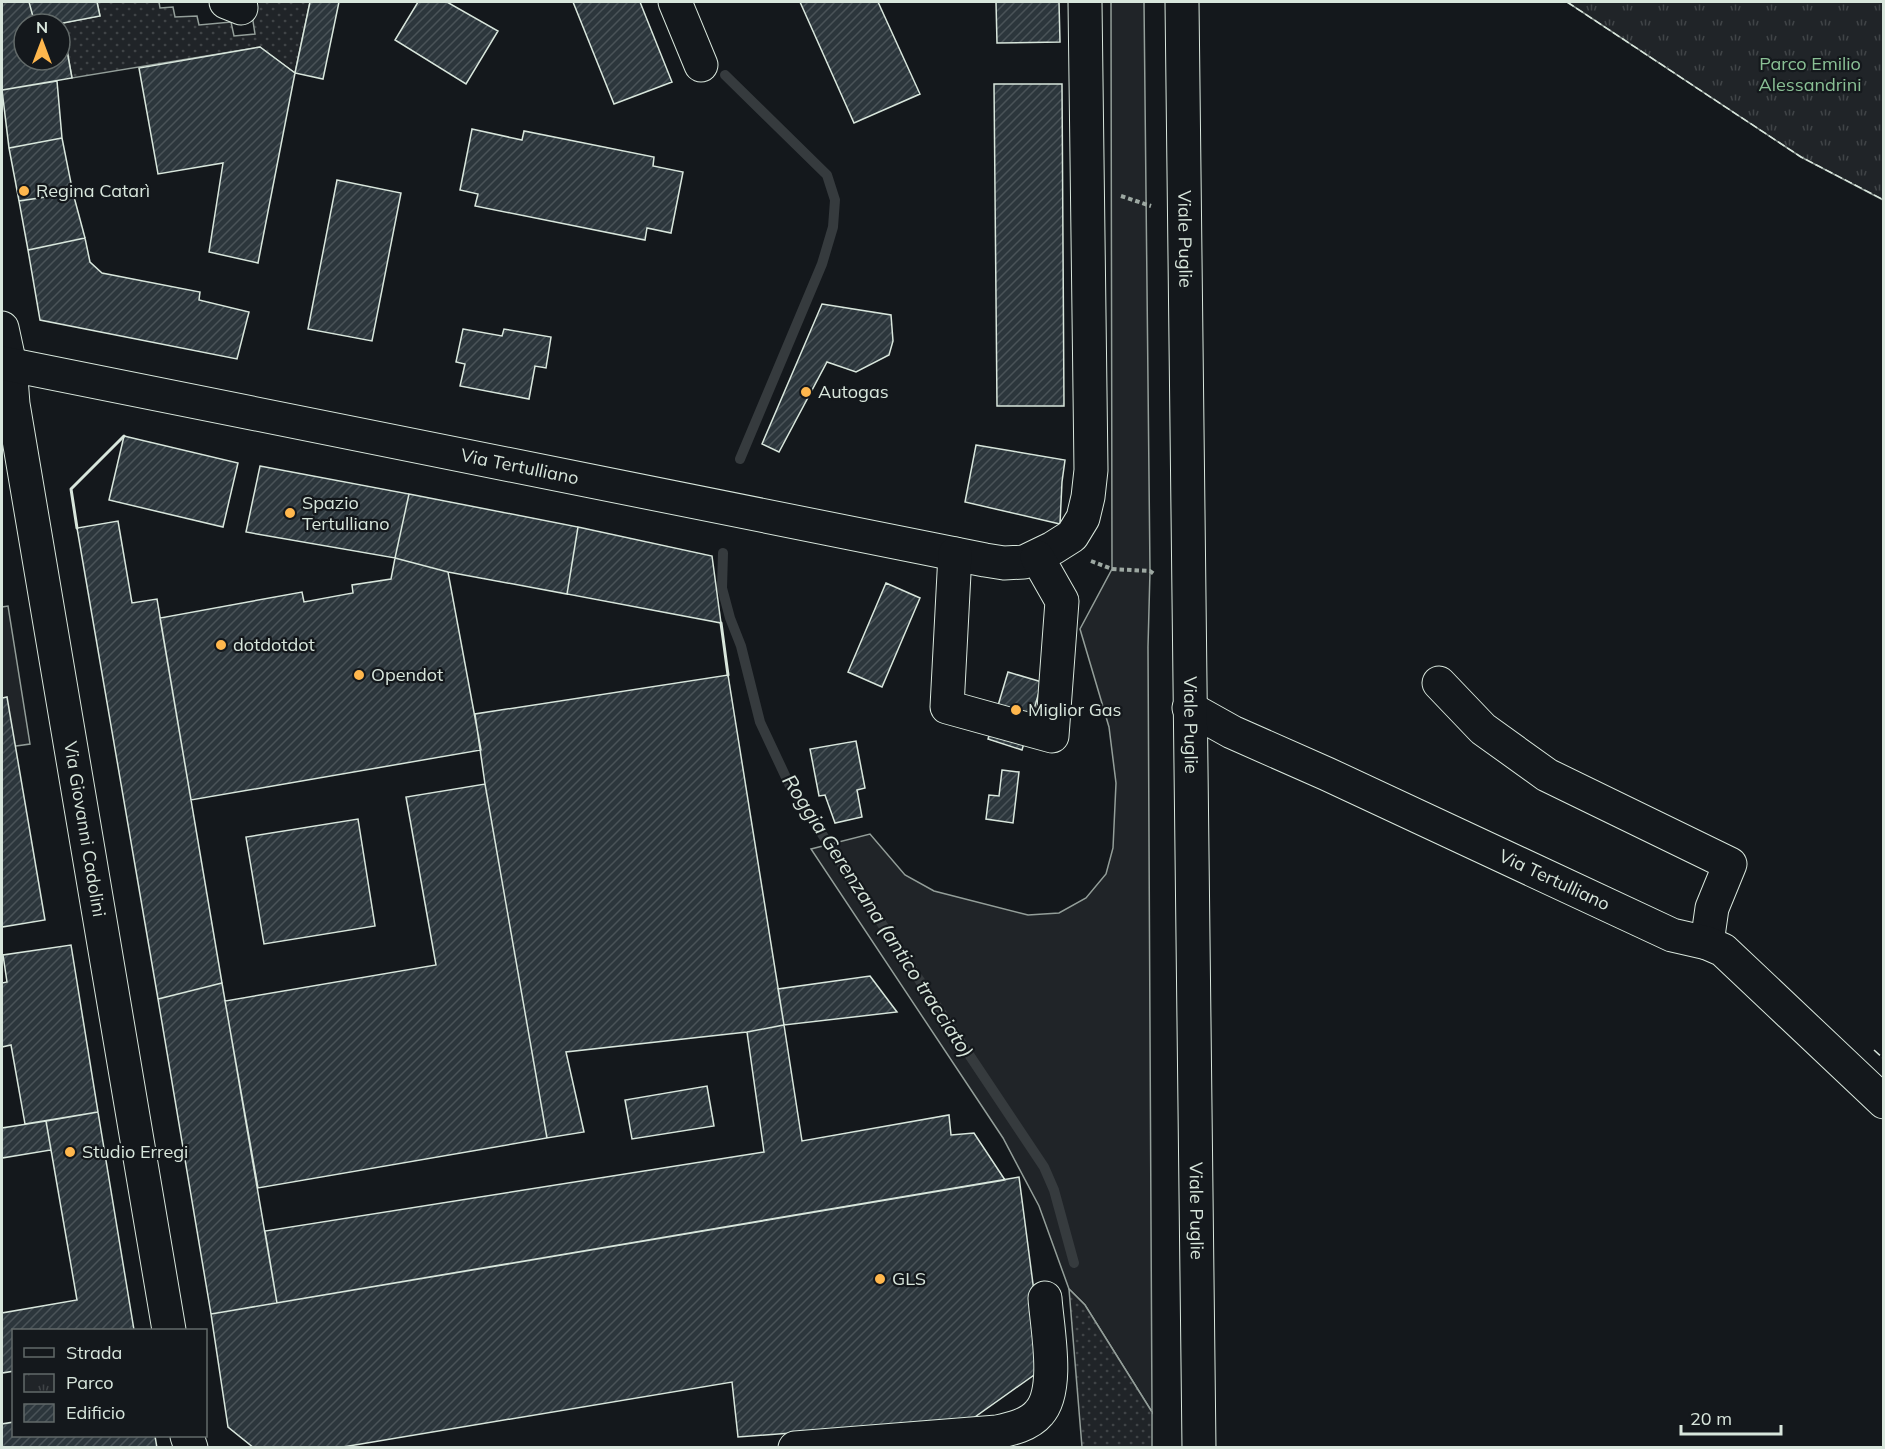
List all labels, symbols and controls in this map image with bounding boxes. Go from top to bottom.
north arrow [12,12,72,72]
text: N [36,17,48,37]
park label: Parco Emilio Alessandrini [1759,52,1861,96]
place label: Regina Catarì [36,179,150,202]
marker: Regina Catarì [17,184,31,198]
street label: Viale Puglie [1173,190,1197,288]
place label: Autogas [818,380,889,403]
marker: Autogas [799,385,813,399]
street label: Via Tertulliano [459,443,581,489]
place label: Spazio Tertulliano [302,491,389,535]
marker: Spazio Tertulliano [283,506,297,520]
place label: dotdotdot [233,633,315,656]
marker: dotdotdot [214,638,228,652]
place label: Opendot [371,663,443,686]
marker: Opendot [352,668,366,682]
street label: Viale Puglie [1179,676,1203,774]
place label: Miglior Gas [1028,698,1122,721]
marker: Miglior Gas [1009,703,1023,717]
street label: Via Giovanni Cadolini [59,739,111,919]
water label: Roggia Gerenzana (antico tracciato) [777,769,980,1062]
street label: Via Tertulliano [1495,844,1614,915]
place label: Studio Erregi [82,1140,188,1163]
marker: Studio Erregi [63,1145,77,1159]
street label: Viale Puglie [1185,1162,1209,1260]
place label: GLS [892,1267,926,1290]
marker: GLS [873,1272,887,1286]
legend [12,1329,207,1437]
text: Strada [66,1341,122,1364]
text: Parco [66,1371,114,1394]
scale bar [1681,1398,1782,1436]
text: Edificio [66,1401,125,1424]
text: 20 m [1690,1407,1732,1430]

